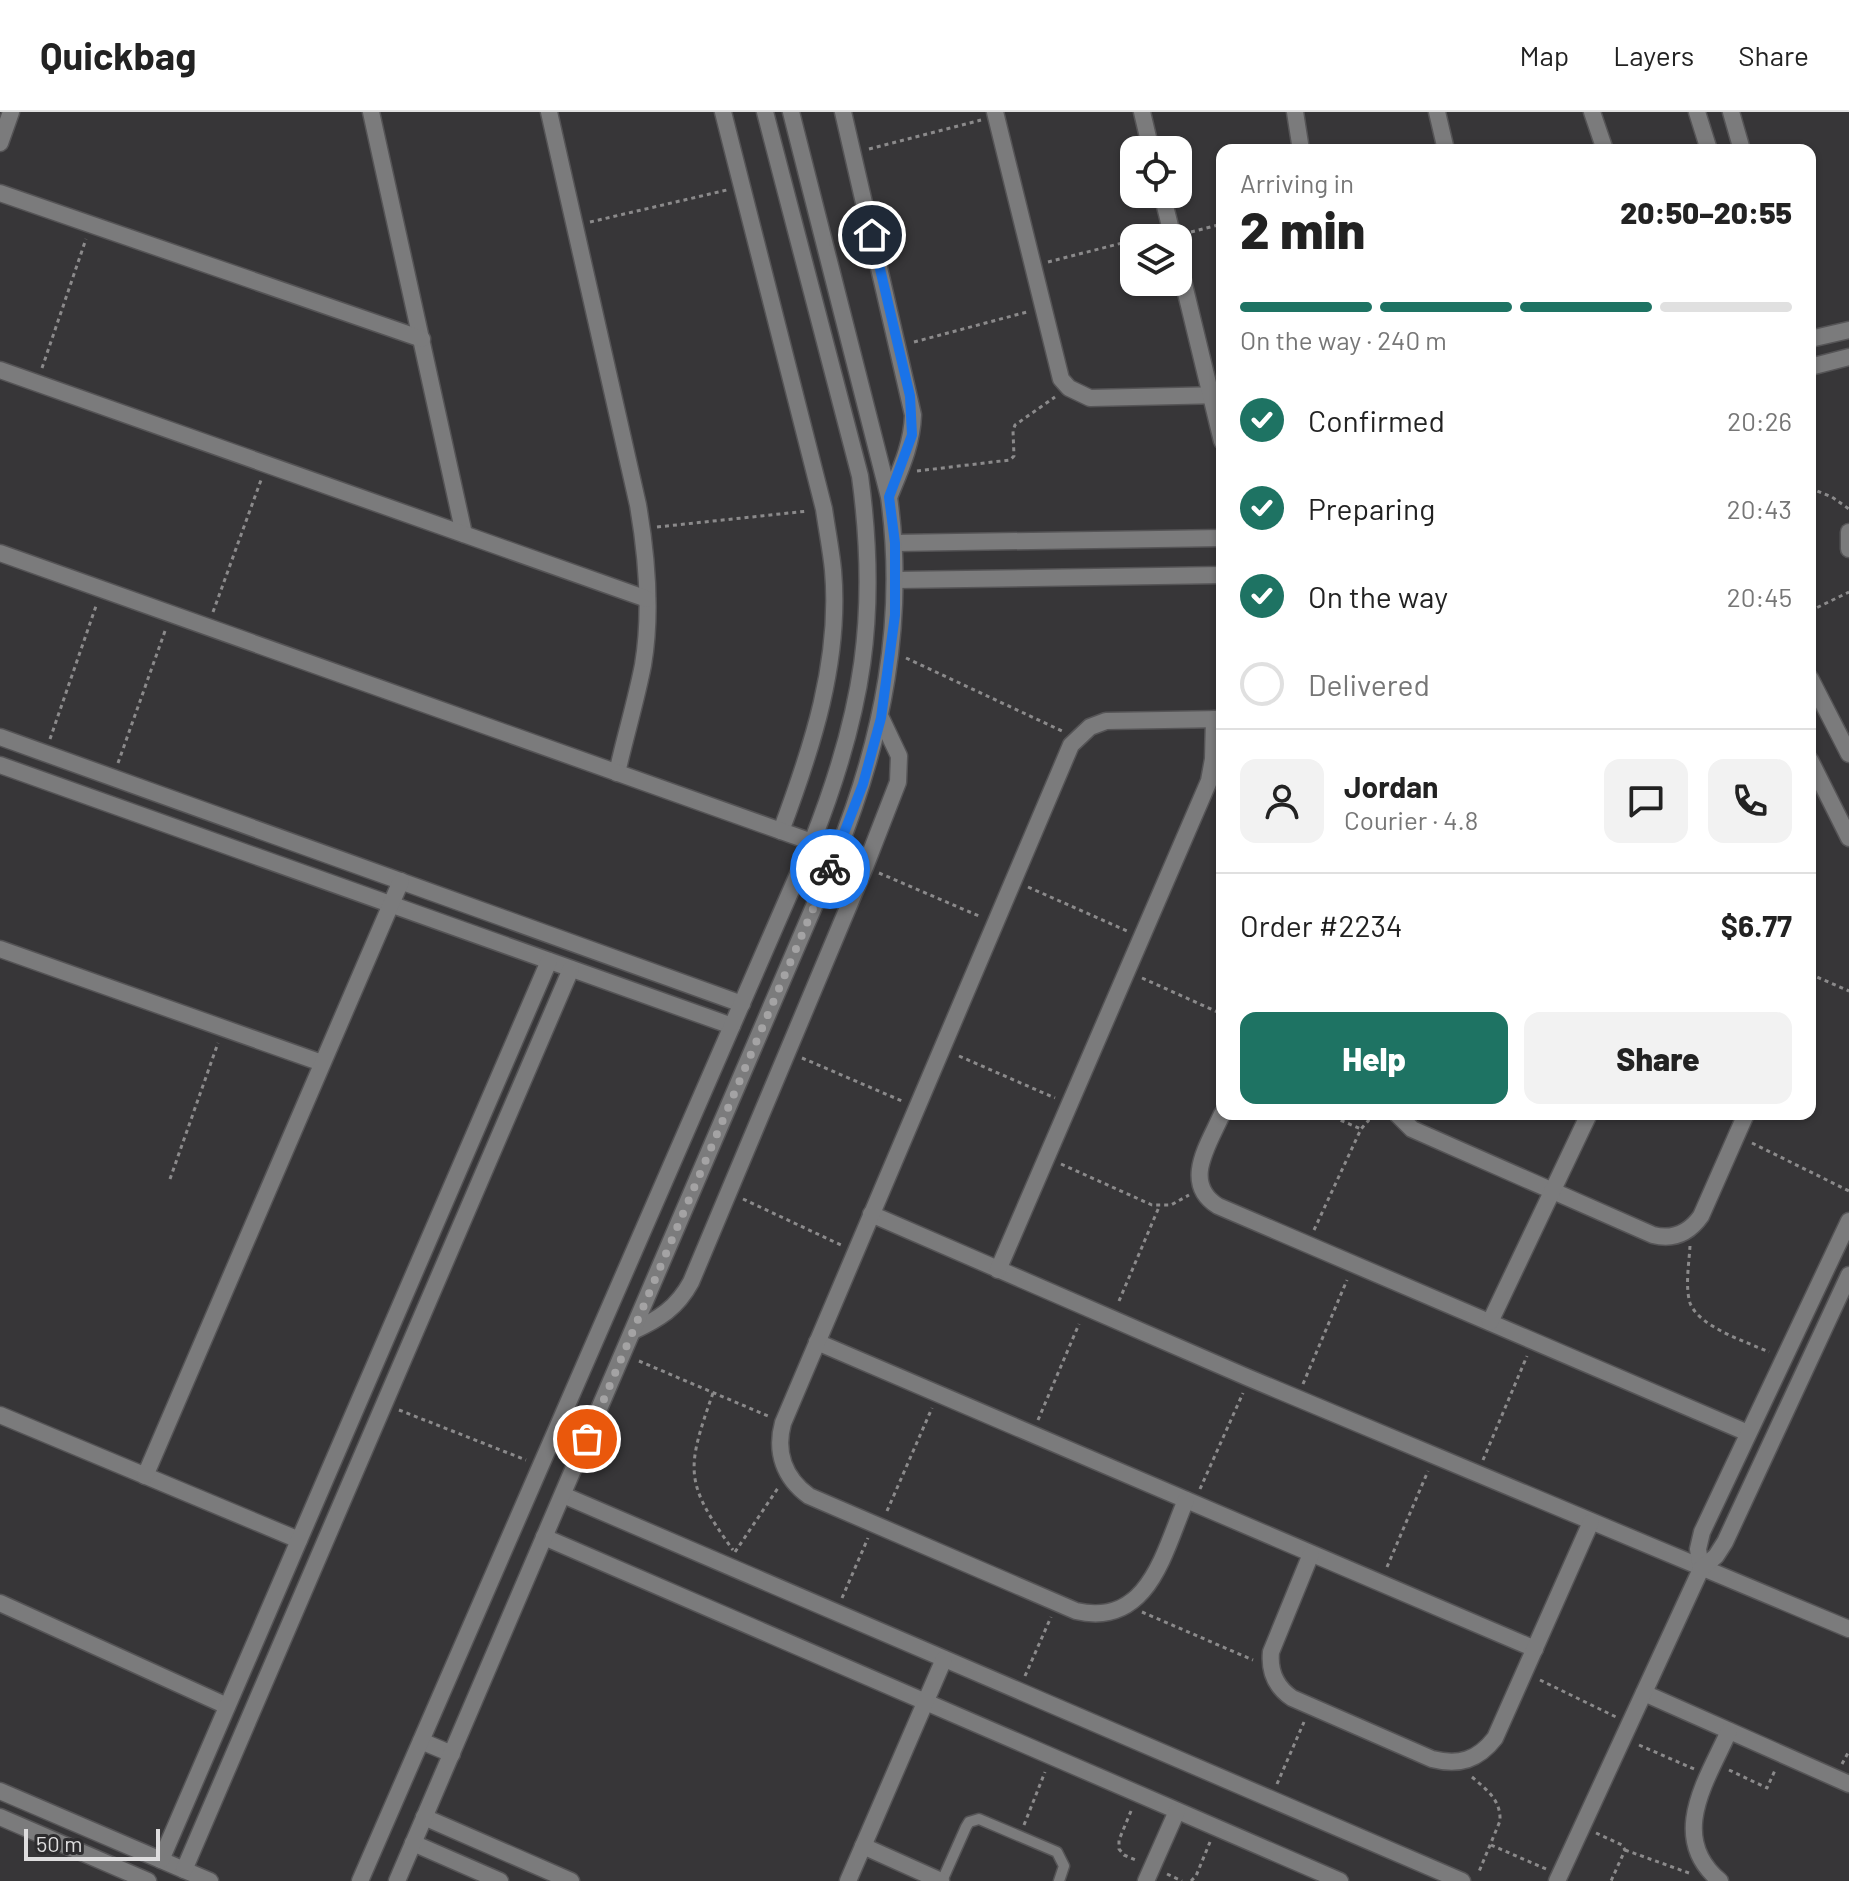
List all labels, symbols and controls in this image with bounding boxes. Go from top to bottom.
text: Quickbag [40,32,196,78]
text: Map [1519,38,1569,72]
text: Layers [1613,38,1694,72]
text: Share [1738,38,1809,72]
map controls [1120,136,1192,296]
button: locate [1120,136,1192,208]
text: Arriving in [1240,167,1354,198]
text: 20:50–20:55 [1620,194,1792,230]
text: 2 min [1240,197,1365,259]
pin [838,201,906,269]
icon: home [850,213,894,257]
button: layers [1120,224,1192,296]
text: On the way · 240 m [1240,324,1447,355]
icon: check [1240,398,1284,442]
text: Confirmed [1308,402,1445,438]
text: 20:26 [1727,405,1792,436]
icon: check [1240,486,1284,530]
text: Preparing [1308,490,1435,526]
text: 20:43 [1727,493,1792,524]
icon: check [1240,574,1284,618]
text: On the way [1308,578,1448,614]
text: 20:45 [1727,581,1792,612]
text: Delivered [1308,666,1430,702]
button: person [1240,759,1324,843]
button: chat [1604,759,1688,843]
button: phone [1708,759,1792,843]
text: Jordan [1344,768,1439,804]
text: Courier · 4.8 [1344,804,1478,835]
courier [790,829,870,909]
icon: bike [808,847,852,891]
text: Order #2234 [1240,907,1402,943]
text: $6.77 [1721,907,1792,943]
button: Help [1240,1012,1508,1104]
button: Share [1524,1012,1792,1104]
pin [553,1405,621,1473]
icon: bag [565,1417,609,1461]
scale bar [24,1825,160,1861]
text: 50 m [36,1830,82,1856]

